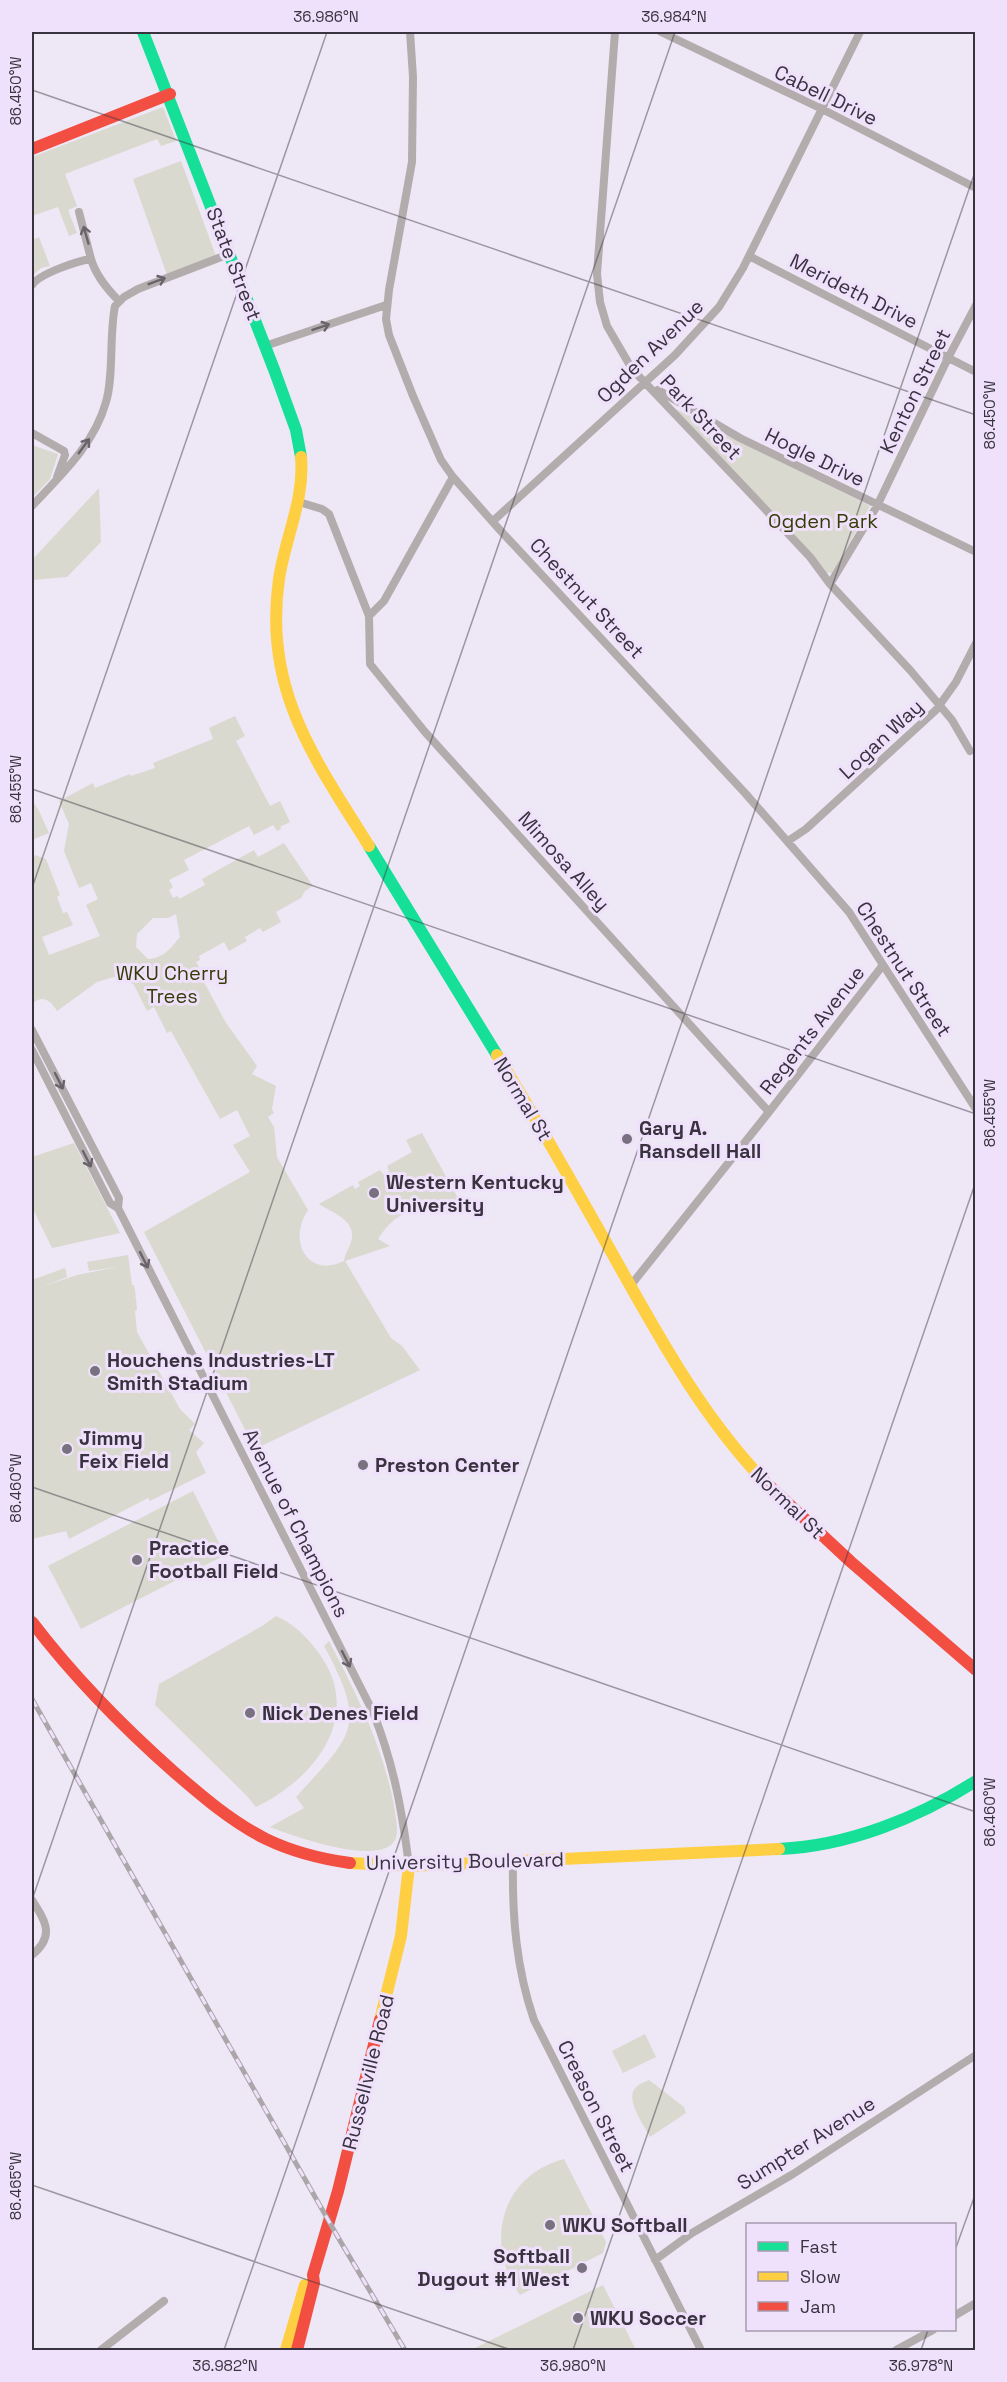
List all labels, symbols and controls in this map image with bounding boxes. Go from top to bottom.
text: 36.986°N [293,7,359,26]
text: 36.984°N [641,7,707,26]
text: 86.450°W [6,56,25,126]
street label: Cabell Drive [770,59,882,131]
street label: State Street [201,204,267,324]
one-way arrow [80,226,91,245]
street label: Merideth Drive [786,248,922,334]
one-way arrow [147,275,165,286]
street label: Ogden Avenue [591,293,709,409]
one-way arrow [311,321,330,332]
street label: Kenton Street [874,324,956,458]
street label: Park Street [655,369,747,465]
text: 86.450°W [980,380,999,450]
street label: Hogle Drive [761,422,869,492]
one-way arrow [78,439,90,455]
park label: Ogden Park [768,508,878,534]
street label: Chestnut Street [524,532,650,664]
street label: Logan Way [834,693,928,785]
text: 86.455°W [6,755,25,823]
street label: Mimosa Alley [512,806,616,916]
street label: Chestnut Street [851,896,957,1042]
park label: WKU Cherry Trees [116,960,228,1009]
street label: Regents Avenue [754,960,870,1100]
street label: Normal St [488,1052,558,1146]
one-way arrow [54,1072,65,1090]
text: 86.455°W [980,1079,999,1147]
place label: Gary A. Ransdell Hall [639,1115,761,1164]
marker: Gary A. Ransdell Hall [620,1132,634,1146]
one-way arrow [82,1149,93,1167]
place label: Western Kentucky University [386,1169,564,1218]
marker: Western Kentucky University [367,1186,381,1200]
one-way arrow [139,1251,150,1269]
place label: Houchens Industries-LT Smith Stadium [107,1347,335,1396]
marker: Houchens Industries-LT Smith Stadium [88,1364,102,1378]
street label: Avenue of Champions [237,1424,355,1622]
place label: Jimmy Feix Field [79,1425,169,1474]
marker: Jimmy Feix Field [60,1442,74,1456]
place label: Preston Center [375,1452,520,1478]
text: 86.460°W [6,1453,25,1523]
marker: Preston Center [356,1458,370,1472]
street label: Normal St [745,1461,831,1545]
place label: Practice Football Field [149,1535,279,1584]
marker: Practice Football Field [130,1553,144,1567]
one-way arrow [341,1650,353,1668]
place label: Nick Denes Field [262,1700,419,1726]
marker: Nick Denes Field [243,1706,257,1720]
text: 86.460°W [980,1777,999,1847]
street label: University Boulevard [366,1846,564,1876]
street label: Russellville Road [336,1992,400,2152]
street label: Creason Street [552,2036,640,2176]
street label: Sumpter Avenue [732,2090,880,2196]
text: 86.465°W [6,2152,25,2220]
place label: WKU Softball [562,2212,688,2238]
marker: WKU Softball [543,2218,557,2232]
legend [746,2223,956,2331]
text: Fast [800,2235,837,2258]
place label: Softball Dugout #1 West [417,2243,570,2292]
marker: Softball Dugout #1 West [575,2261,589,2275]
text: Slow [800,2265,841,2288]
text: Jam [800,2295,836,2318]
place label: WKU Soccer [590,2305,706,2331]
marker: WKU Soccer [571,2311,585,2325]
text: 36.982°N [192,2356,258,2375]
text: 36.980°N [540,2356,606,2375]
text: 36.978°N [889,2356,953,2375]

